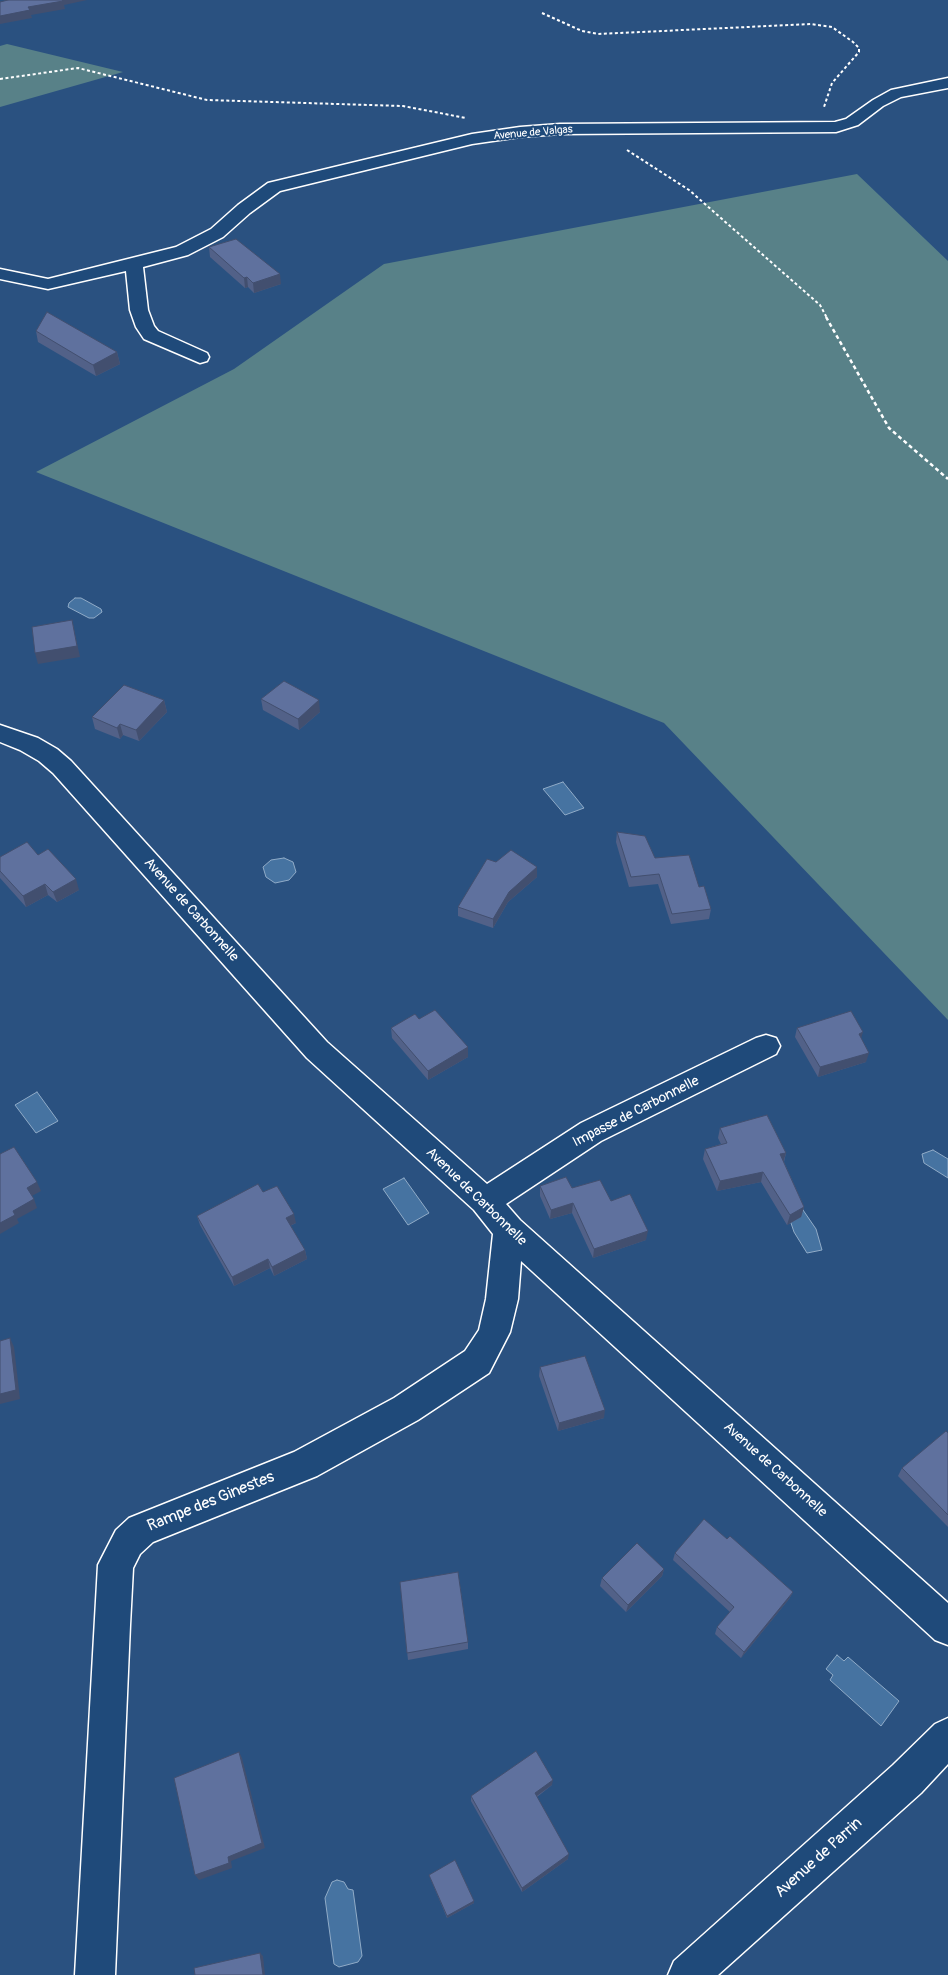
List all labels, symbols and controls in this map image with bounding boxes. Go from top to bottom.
street label: Avenue de Valgas [493,123,573,143]
street label: Avenue de Carbonnelle [140,855,242,965]
street label: Impasse de Carbonnelle [570,1073,702,1151]
street label: Avenue de Carbonnelle [422,1145,530,1249]
street label: Avenue de Carbonnelle [720,1419,830,1521]
street label: Rampe des Ginestes [145,1468,277,1536]
street label: Avenue de Parrin [771,1814,867,1902]

